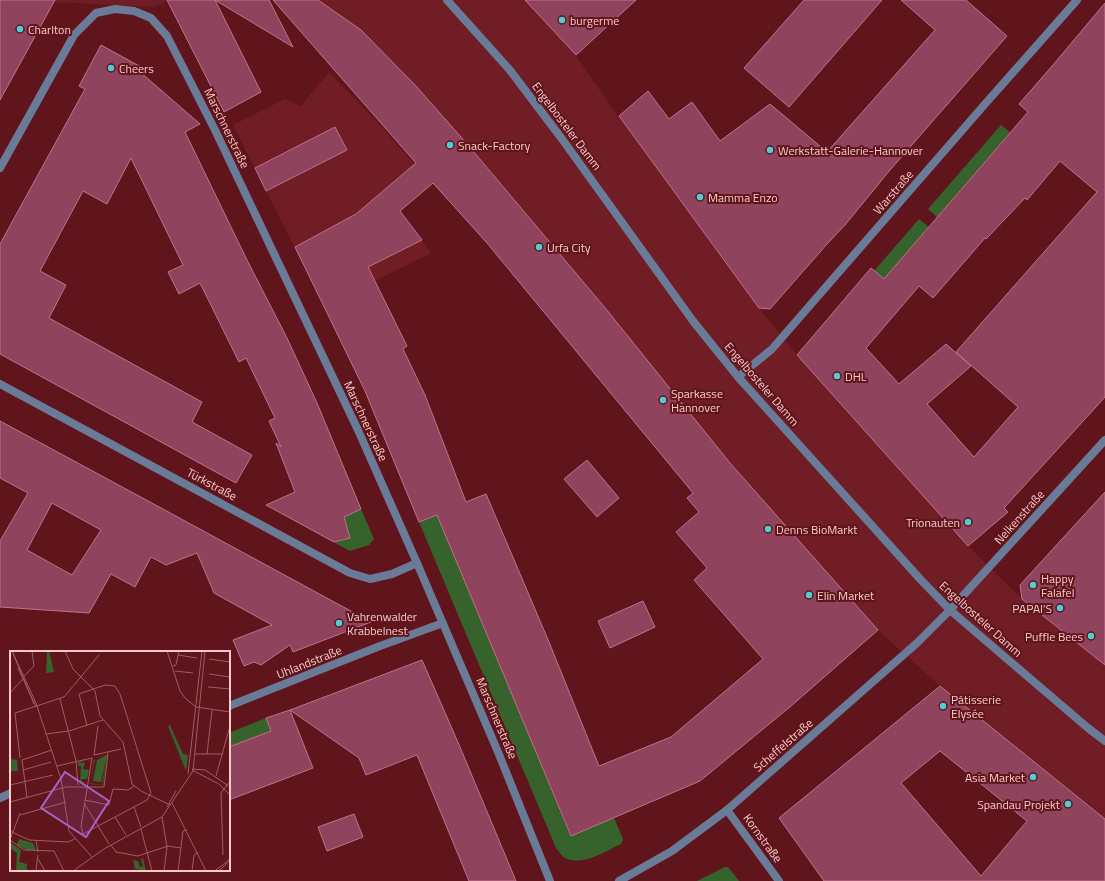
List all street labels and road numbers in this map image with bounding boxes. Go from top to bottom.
street label: Engelbosteler Damm [528,78,606,174]
street label: Marschnerstraße [199,85,255,171]
street label: Warstraße [868,166,918,218]
street label: Engelbosteler Damm [720,338,804,430]
street label: Marschnerstraße [339,378,393,464]
street label: Türkstraße [184,463,240,505]
street label: Nelkenstraße [989,485,1049,549]
street label: Engelbosteler Damm [935,576,1027,662]
street label: Uhlandstraße [274,640,344,684]
street label: Marschnerstraße [471,674,523,762]
street label: Scheffelstraße [749,714,817,776]
street label: Kornstraße [739,810,787,866]

